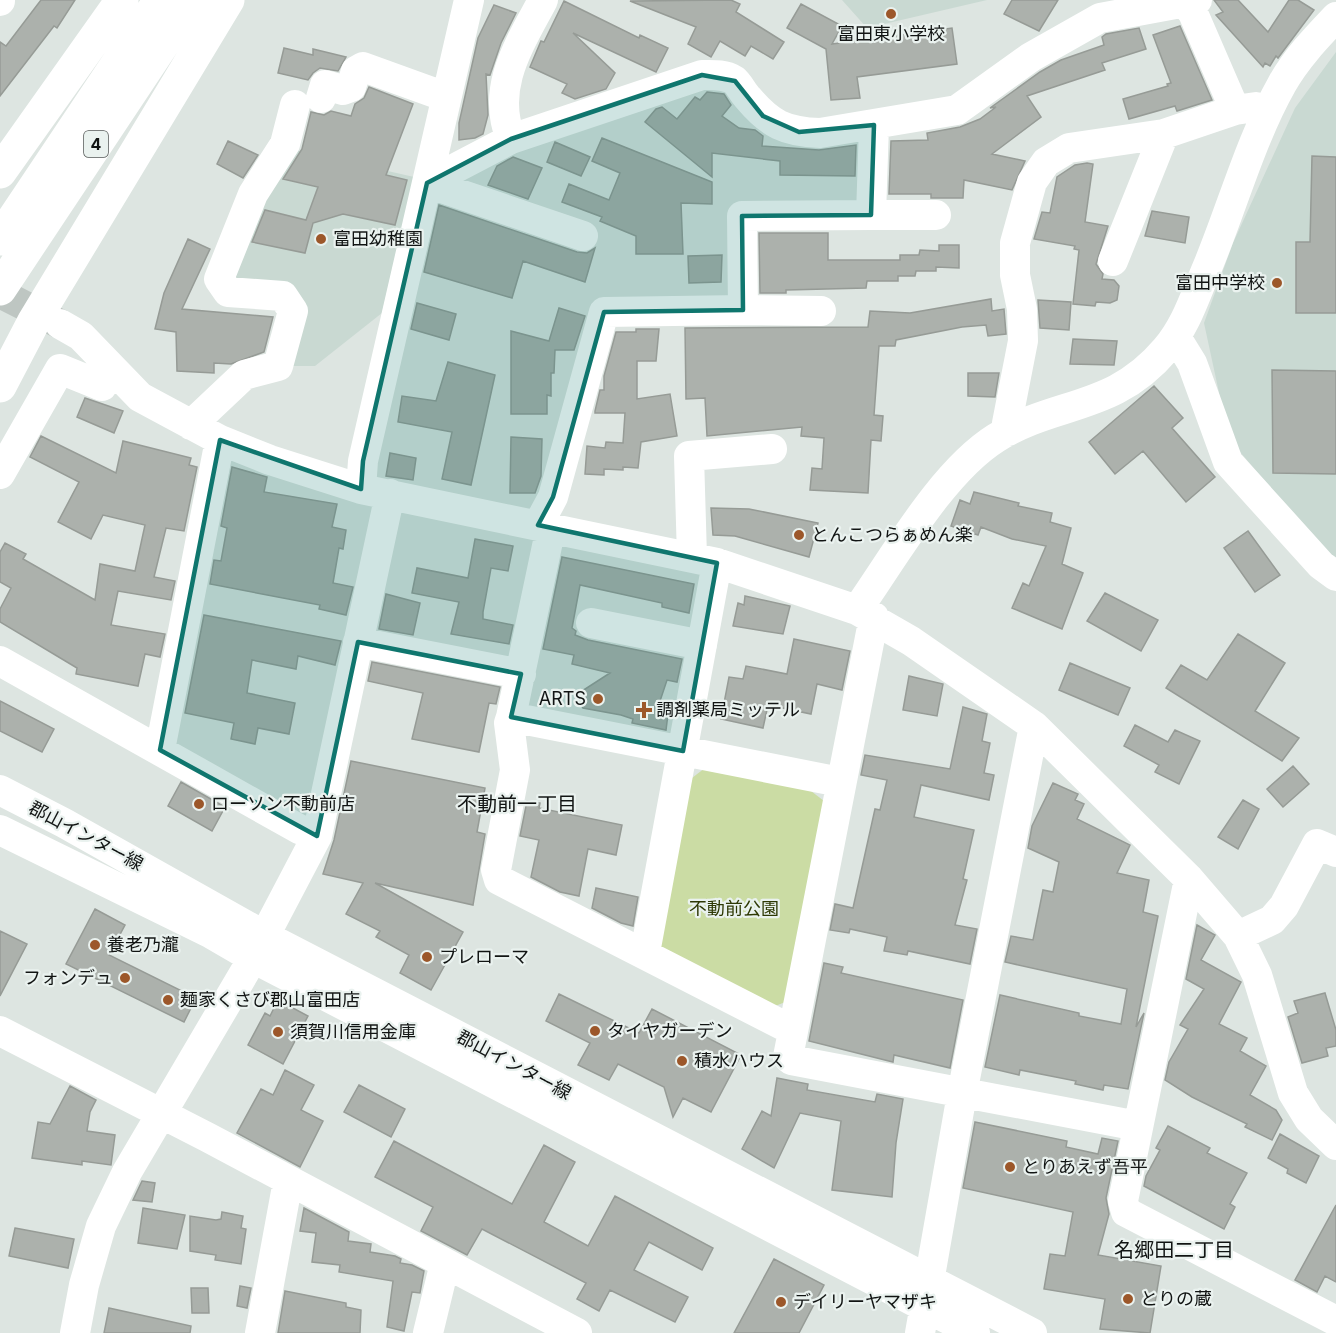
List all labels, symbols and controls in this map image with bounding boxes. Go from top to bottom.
marker: 富田東小学校 [884,7,898,21]
place label: 富田東小学校 [837,23,945,44]
road number: 4 [84,131,108,157]
place label: 富田幼稚園 [333,228,423,249]
marker: 富田幼稚園 [314,232,328,246]
place label: 富田中学校 [1175,272,1265,293]
marker: 富田中学校 [1270,276,1284,290]
place label: とんこつらぁめん楽 [811,524,973,545]
marker: とんこつらぁめん楽 [792,528,806,542]
place label: ARTS [539,688,586,709]
marker: ARTS [591,692,605,706]
place label: 調剤薬局ミッテル [656,699,800,720]
marker: 調剤薬局ミッテル [637,703,651,717]
district label: 不動前一丁目 [457,792,577,816]
place label: ローソン不動前店 [211,793,355,814]
street label: 郡山インター線 [26,797,147,874]
marker: ローソン不動前店 [192,797,206,811]
park label: 不動前公園 [689,898,779,919]
place label: 養老乃瀧 [107,934,179,955]
marker: 養老乃瀧 [88,938,102,952]
place label: プレローマ [439,946,529,967]
marker: プレローマ [420,950,434,964]
place label: フォンデュ [23,967,113,988]
marker: フォンデュ [118,971,132,985]
place label: 麺家くさび郡山富田店 [180,989,360,1010]
marker: 麺家くさび郡山富田店 [161,993,175,1007]
place label: タイヤガーデン [607,1020,732,1041]
place label: 須賀川信用金庫 [290,1021,416,1042]
marker: タイヤガーデン [588,1024,602,1038]
marker: 須賀川信用金庫 [271,1025,285,1039]
street label: 郡山インター線 [454,1026,575,1103]
place label: 積水ハウス [694,1050,784,1071]
marker: 積水ハウス [675,1054,689,1068]
place label: とりあえず吾平 [1022,1156,1148,1177]
marker: とりあえず吾平 [1003,1160,1017,1174]
district label: 名郷田二丁目 [1114,1238,1234,1262]
place label: とりの蔵 [1140,1288,1212,1309]
place label: デイリーヤマザキ [793,1291,937,1312]
marker: とりの蔵 [1121,1292,1135,1306]
marker: デイリーヤマザキ [774,1295,788,1309]

